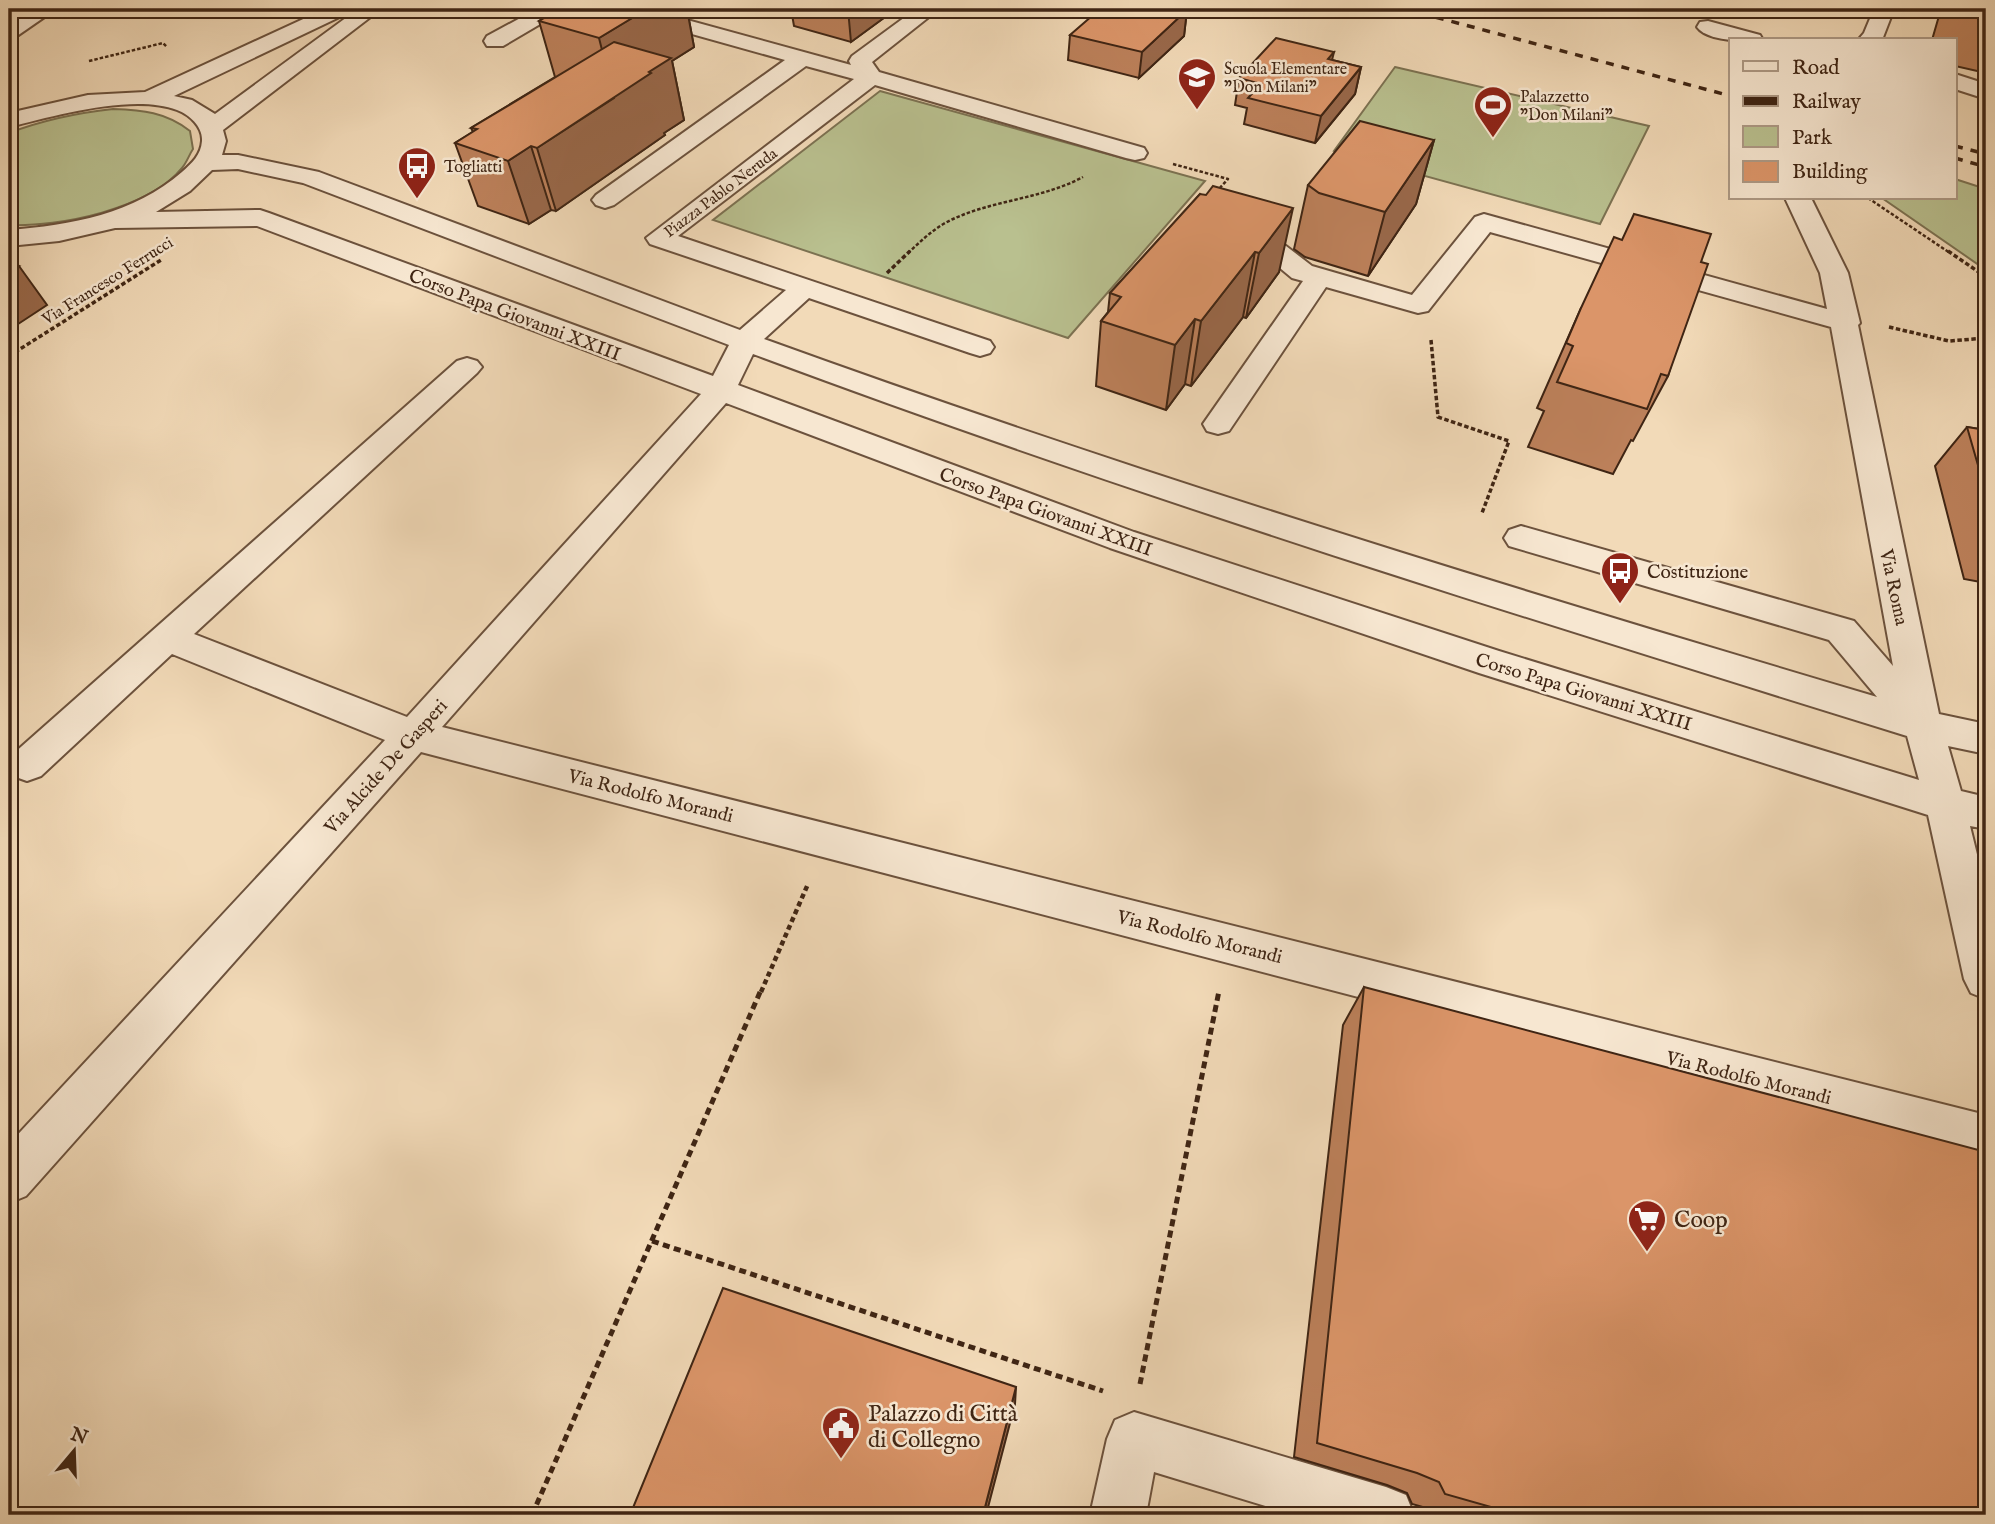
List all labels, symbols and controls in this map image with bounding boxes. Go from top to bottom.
legend [1729,38,1956,200]
text: Road [1792,55,1840,82]
school or university icon: Scuola Elementare "Don Milani" [1176,56,1218,111]
place label: Scuola Elementare "Don Milani" [1224,60,1347,98]
sports icon: Palazzetto "Don Milani" [1472,84,1514,139]
place label: Palazzetto "Don Milani" [1520,88,1613,126]
text: Railway [1792,89,1862,116]
text: Park [1792,125,1833,152]
street label: Piazza Pablo Neruda [660,144,782,243]
bus stop icon: Togliatti [396,145,438,200]
place label: Togliatti [444,158,502,178]
text: Building [1792,159,1868,186]
street label: Via Francesco Ferrucci [38,233,177,331]
street label: Corso Papa Giovanni XXIII [405,264,624,367]
street label: Corso Papa Giovanni XXIII [935,463,1155,563]
street label: Via Roma [1873,546,1913,629]
bus stop icon: Costituzione [1599,550,1641,605]
place label: Costituzione [1647,561,1749,585]
street label: Corso Papa Giovanni XXIII [1472,649,1695,737]
street label: Via Alcide De Gasperi [319,695,453,840]
street label: Via Rodolfo Morandi [564,765,736,829]
street label: Via Rodolfo Morandi [1113,906,1285,970]
street label: Via Rodolfo Morandi [1662,1047,1834,1111]
supermarket icon: Coop [1626,1198,1668,1253]
place label: Coop [1674,1206,1728,1235]
place label: Palazzo di Città di Collegno [868,1400,1018,1455]
public building icon: Palazzo di Città di Collegno [820,1405,862,1460]
north arrow [38,1416,108,1486]
text: N [66,1422,91,1451]

